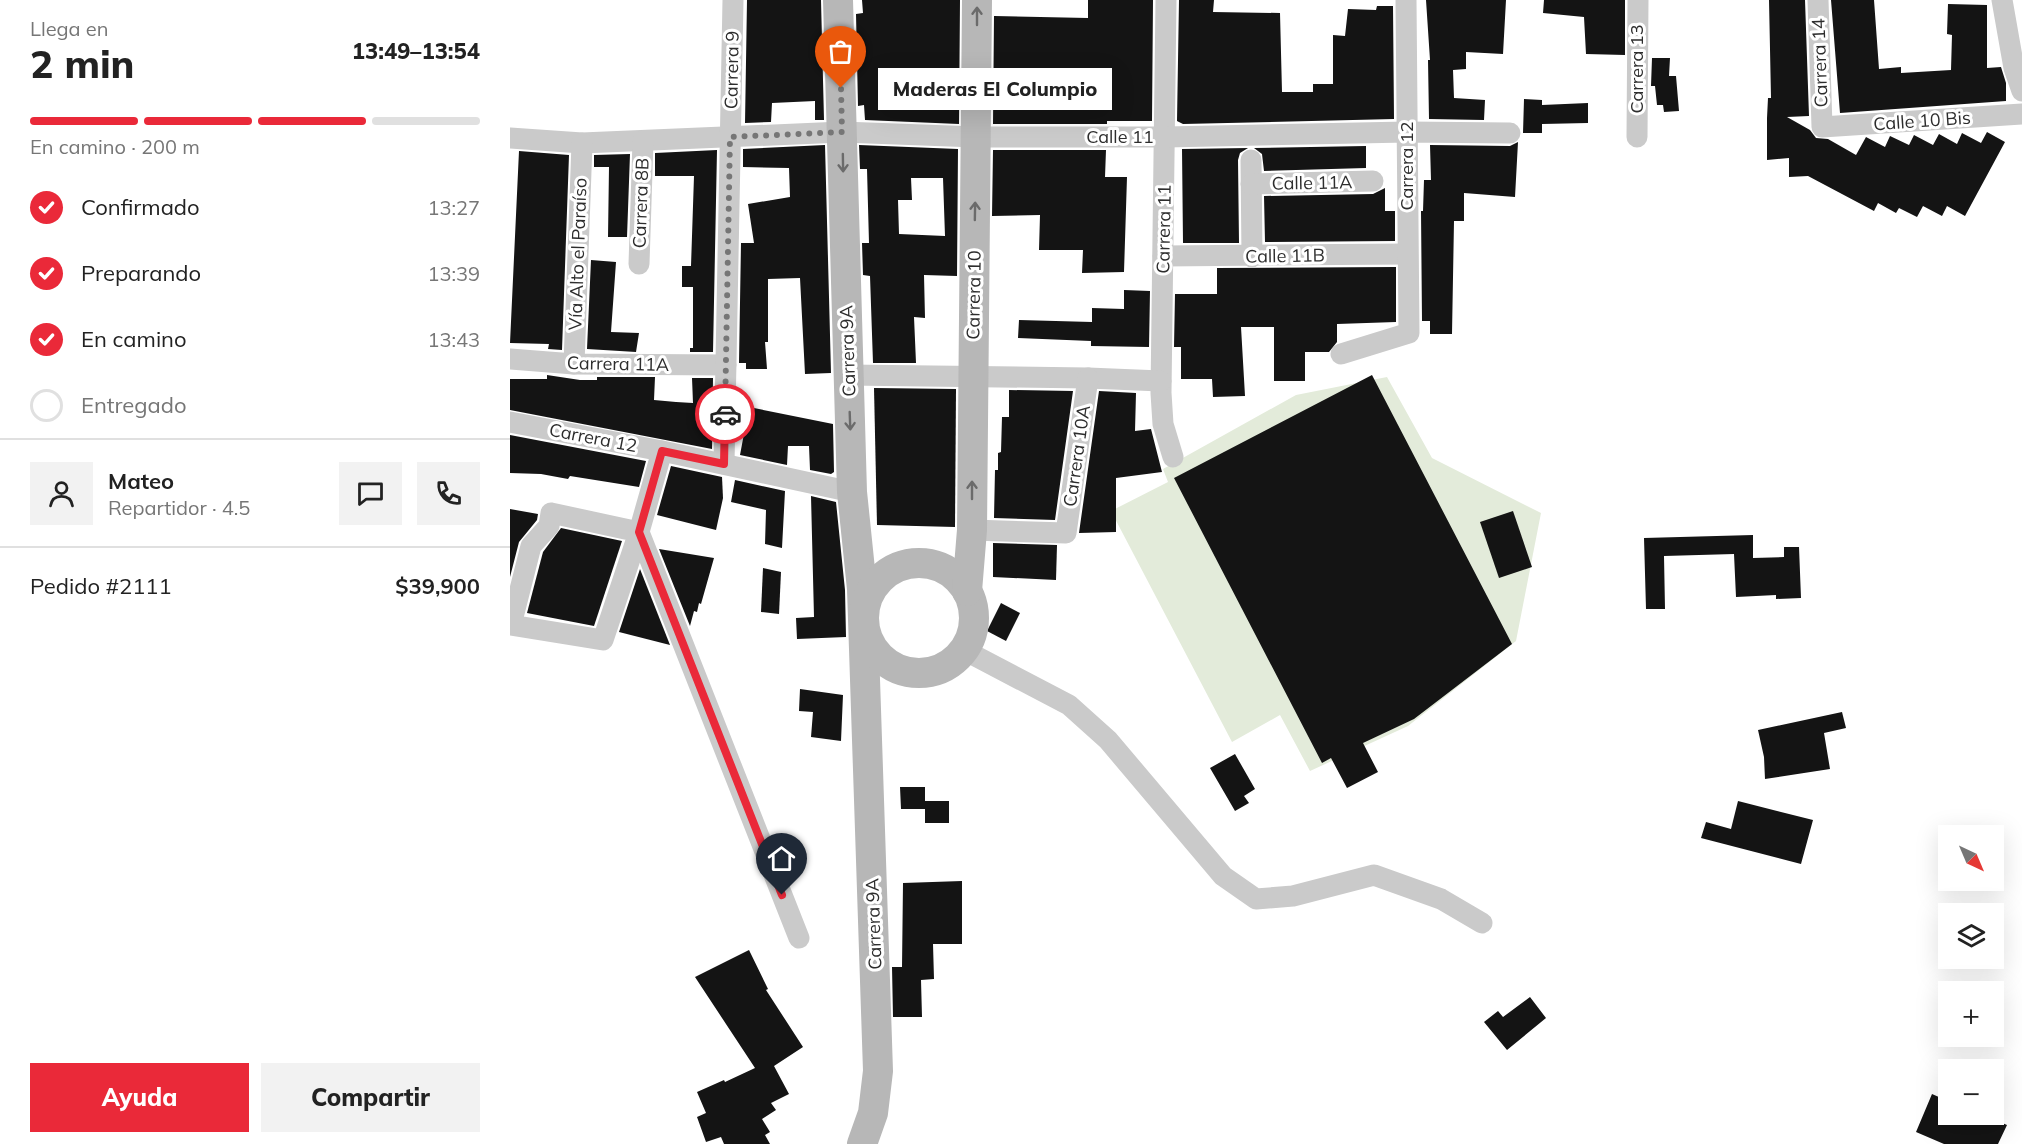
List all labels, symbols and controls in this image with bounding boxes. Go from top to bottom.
one-way arrow [971,7,983,27]
text: Llega en [30,16,108,41]
street label: Carrera 14 [1806,18,1833,108]
street label: Carrera 13 [1625,24,1648,114]
pin [815,26,866,88]
street label: Carrera 9 [719,31,744,109]
icon: bag [824,35,857,68]
text: 13:49–13:54 [352,37,480,65]
text: 2 min [30,39,135,88]
callout: Maderas El Columpio [877,67,1111,109]
text: Maderas El Columpio [893,76,1097,101]
street label: Calle 10 Bis [1872,106,1972,135]
street label: Carrera 12 [1395,121,1418,211]
street label: Calle 11 [1086,125,1154,148]
text: En camino · 200 m [30,134,200,159]
one-way arrow [837,153,849,173]
street label: Carrera 8B [627,157,654,249]
street label: Calle 11A [1271,170,1353,195]
street label: Vía Alto el Paraíso [563,177,592,331]
street label: Carrera 11 [1151,184,1176,274]
icon: check [30,191,63,224]
text: Confirmado [81,193,200,221]
text: 13:27 [427,195,480,220]
one-way arrow [969,202,981,222]
street label: Calle 11B [1245,243,1325,268]
street label: Carrera 10 [961,250,986,340]
icon: check [30,257,63,290]
text: Preparando [81,259,201,287]
text: 13:39 [427,261,480,286]
street label: Carrera 9A [834,305,861,397]
icon: check [30,323,63,356]
text: En camino [81,325,187,353]
text: 13:43 [427,327,480,352]
street label: Carrera 11A [567,351,669,376]
courier [695,384,755,444]
text: Entregado [81,391,187,419]
icon: car [709,398,742,431]
street label: Carrera 10A [1058,404,1095,508]
one-way arrow [844,411,855,431]
street label: Carrera 12 [547,418,639,457]
button: person [30,462,93,525]
button: chat [339,462,402,525]
button: phone [417,462,480,525]
text: Mateo [108,467,174,495]
one-way arrow [966,481,978,501]
text: Repartidor · 4.5 [108,495,250,520]
text: Pedido #2111 [30,572,172,600]
text: $39,900 [395,572,480,600]
north arrow [1938,825,2004,891]
map controls [1938,825,2004,1125]
pin [756,833,807,895]
icon: home [765,842,798,875]
street label: Carrera 9A [860,878,887,970]
button: layers [1938,903,2004,969]
button: + [1938,981,2004,1047]
button: − [1938,1059,2004,1125]
button: Ayuda [30,1063,249,1132]
button: Compartir [261,1063,480,1132]

